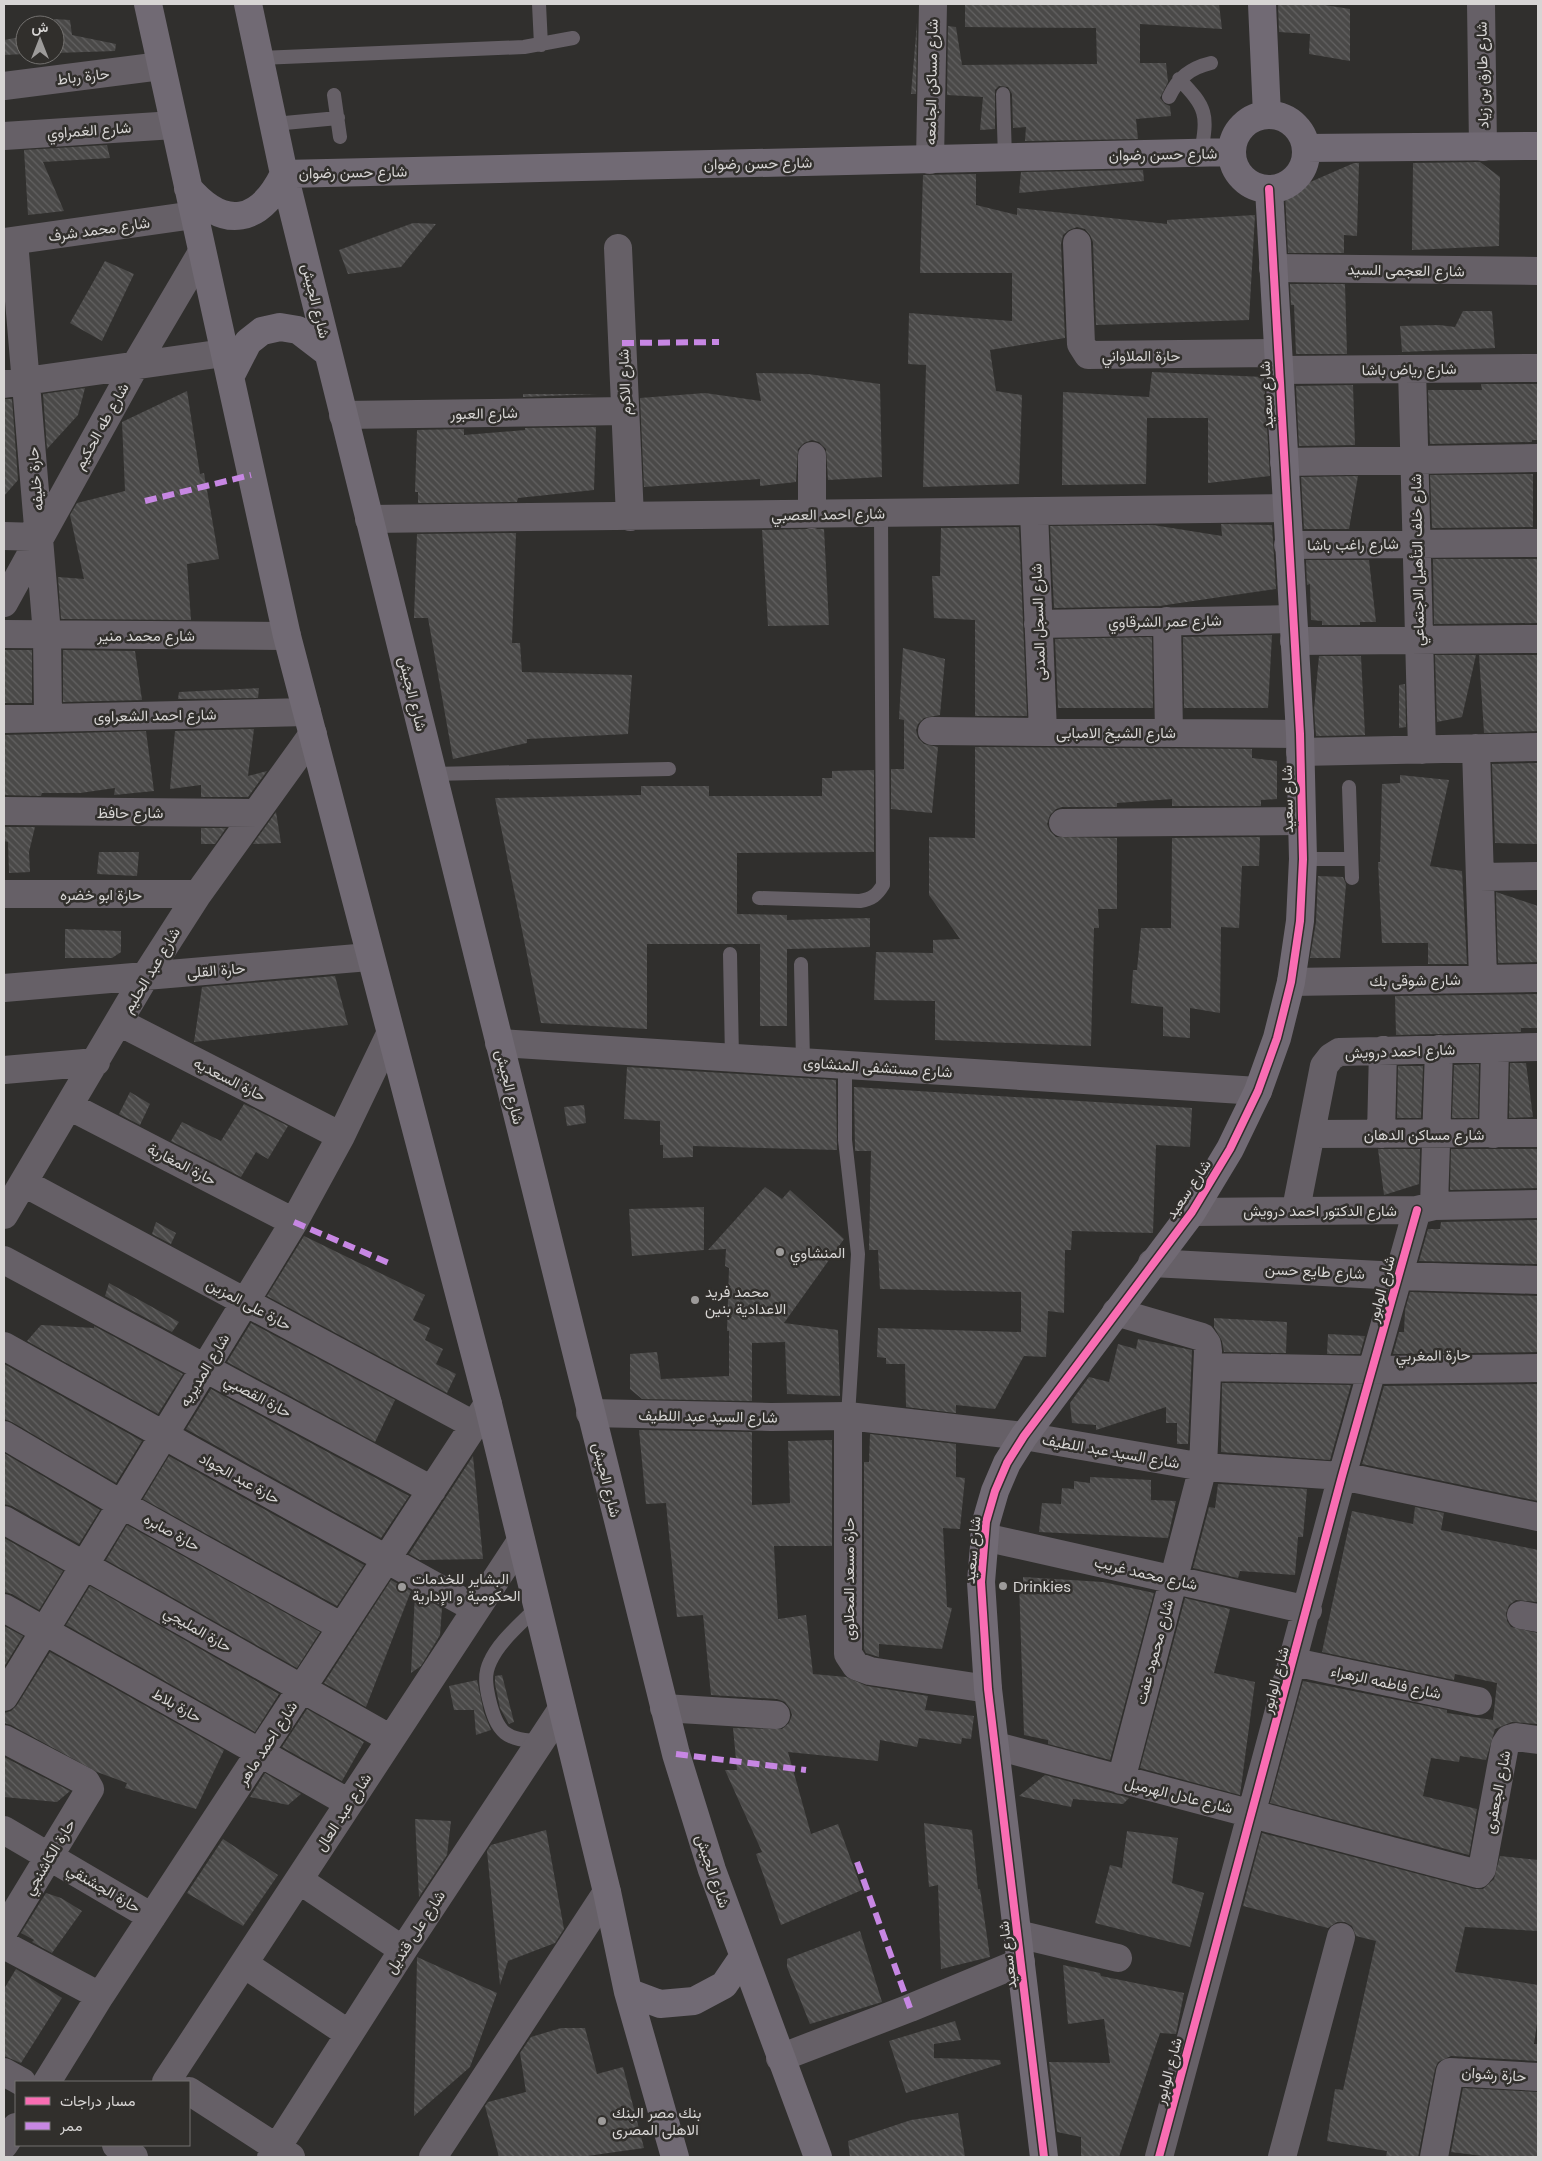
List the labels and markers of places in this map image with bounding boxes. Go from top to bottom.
place label: المنشاوي [790,1242,845,1266]
marker: المنشاوي [774,1246,786,1258]
place label: محمد فريد الاعدادية بنين [705,1281,786,1319]
marker: محمد فريد الاعدادية بنين [689,1294,701,1306]
place label: البشاير للخدمات الحكومية و الإدارية [412,1568,521,1606]
place label: Drinkies [1013,1576,1071,1597]
marker: Drinkies [997,1580,1009,1592]
marker: البشاير للخدمات الحكومية و الإدارية [396,1581,408,1593]
place label: بنك مصر البنك الاهلى المصرى [612,2102,702,2140]
marker: بنك مصر البنك الاهلى المصرى [596,2115,608,2127]

